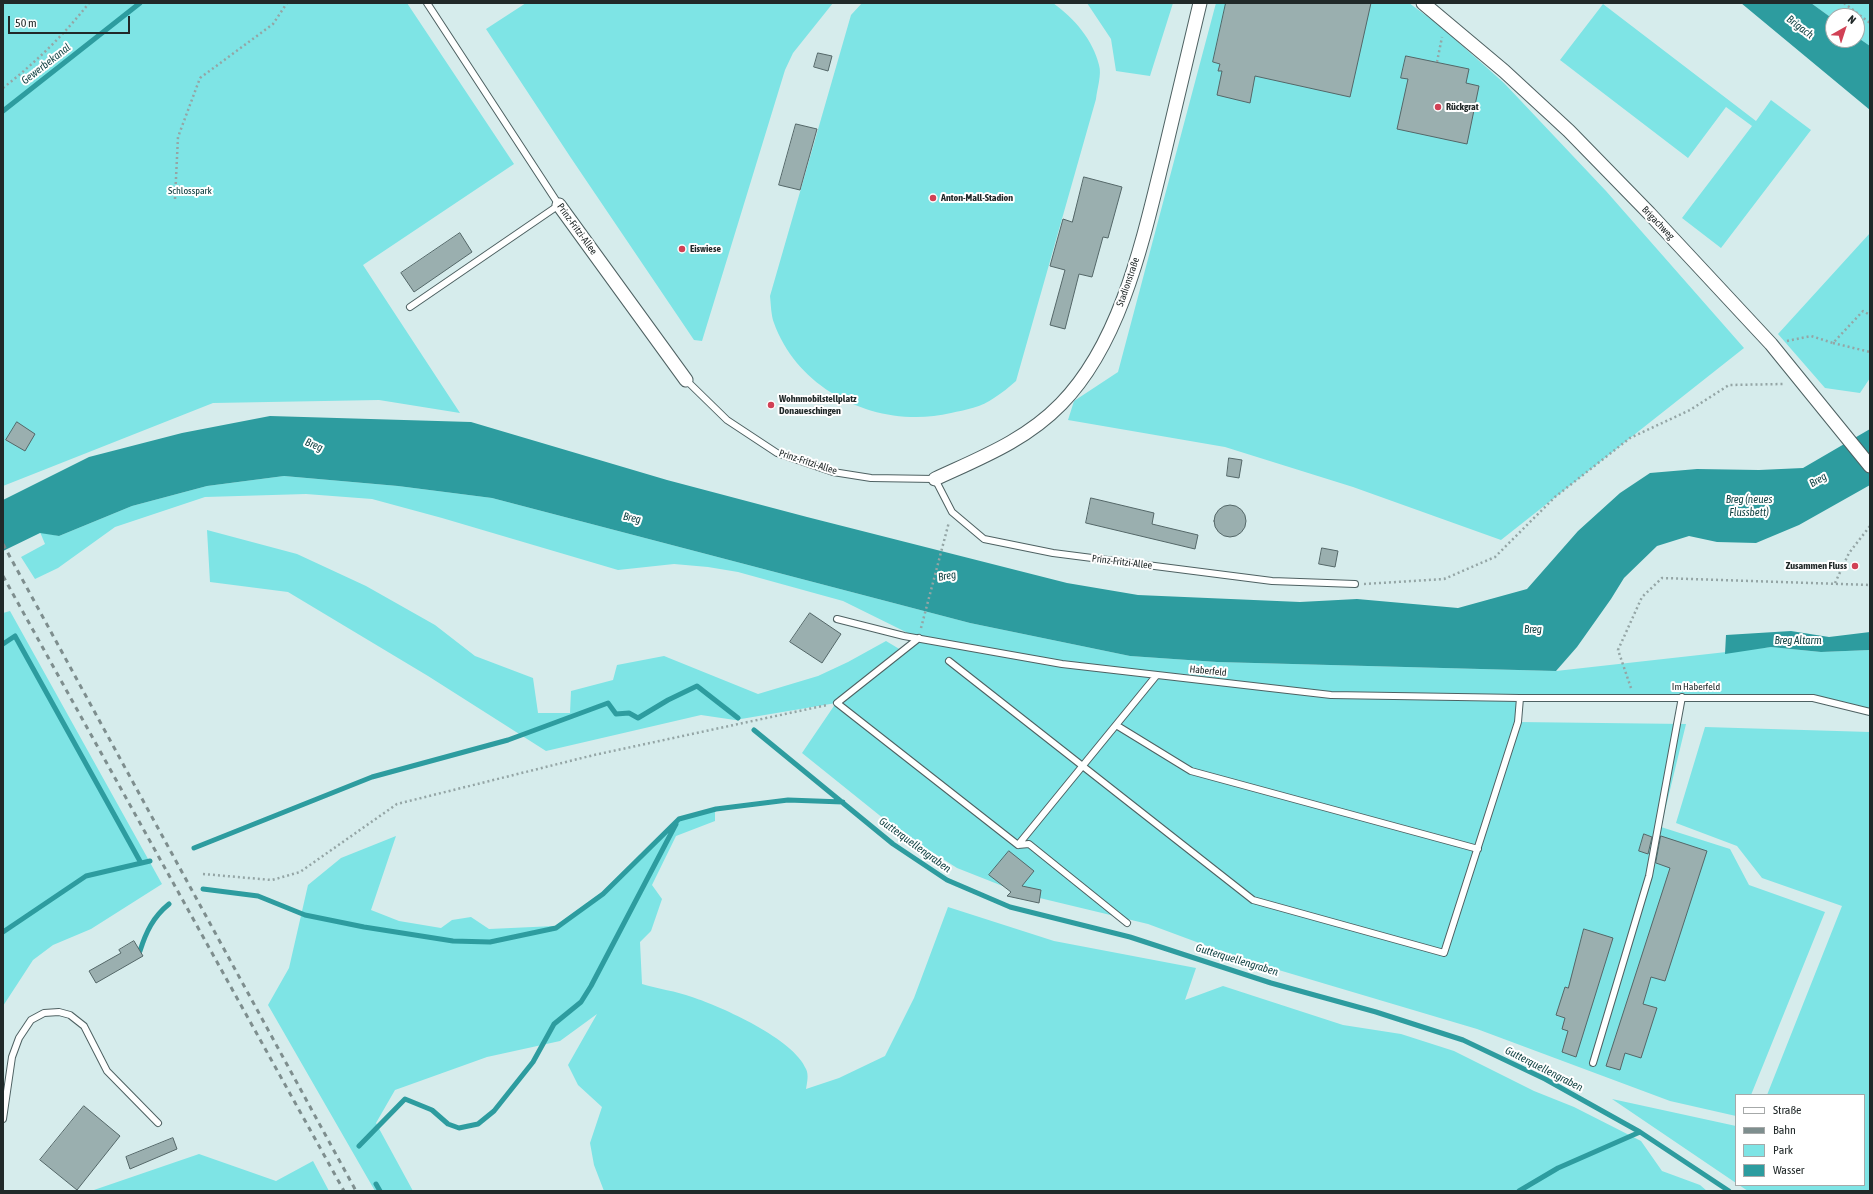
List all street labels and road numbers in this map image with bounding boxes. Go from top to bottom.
street label: Prinz-Fritzi-Allee [554,201,600,257]
street label: Brigachweg [1639,204,1677,242]
street label: Stadionstraße [1114,256,1142,308]
street label: Prinz-Fritzi-Allee [777,447,839,477]
street label: Prinz-Fritzi-Allee [1091,552,1153,572]
street label: Haberfeld [1189,663,1227,679]
street label: Im Haberfeld [1672,681,1720,693]

